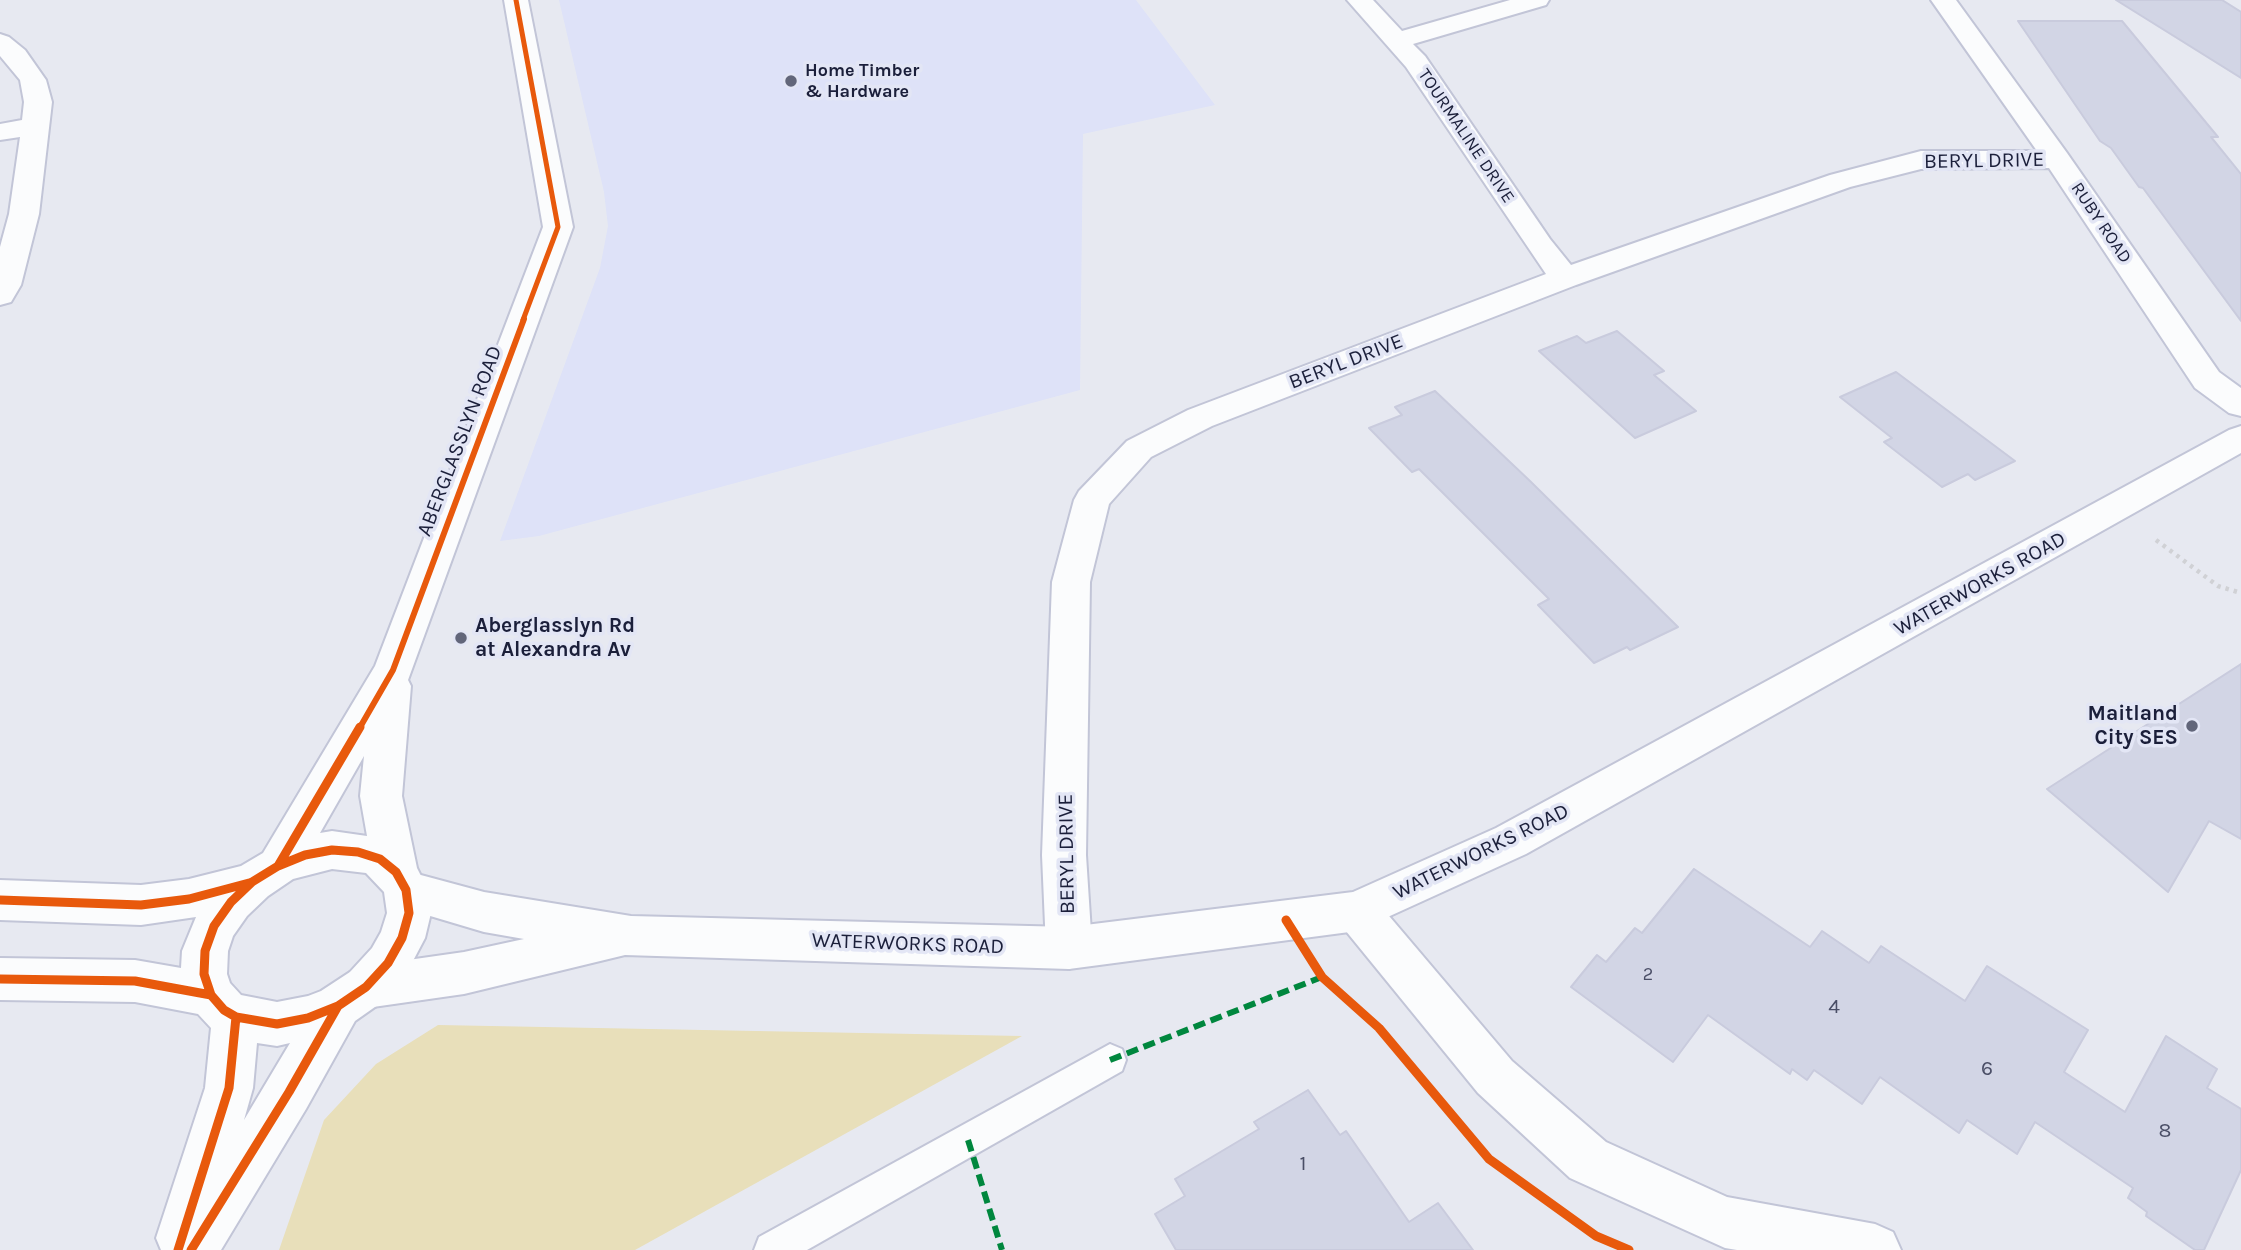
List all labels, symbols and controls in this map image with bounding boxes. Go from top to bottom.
place label: Home Timber & Hardware [805,60,919,102]
street label: TOURMALINE DRIVE [1413,65,1519,207]
marker: Home Timber & Hardware [783,73,799,89]
street label: BERYL DRIVE [1924,147,2044,175]
street label: RUBY ROAD [2066,178,2136,268]
street label: BERYL DRIVE [1285,329,1407,395]
street label: ABERGLASSLYN ROAD [412,342,508,540]
street label: WATERWORKS ROAD [1890,526,2070,642]
place label: Aberglasslyn Rd at Alexandra Av [475,613,635,663]
marker: Aberglasslyn Rd at Alexandra Av [453,630,469,646]
place label: Maitland City SES [2088,701,2178,751]
marker: Maitland City SES [2184,718,2200,734]
street label: BERYL DRIVE [1053,794,1081,914]
street label: WATERWORKS ROAD [1389,798,1573,906]
street label: WATERWORKS ROAD [811,928,1005,960]
house number: 2 [1643,964,1653,986]
house number: 4 [1828,994,1840,1020]
house number: 6 [1981,1056,1993,1082]
house number: 8 [2159,1118,2171,1144]
house number: 1 [1300,1151,1306,1177]

